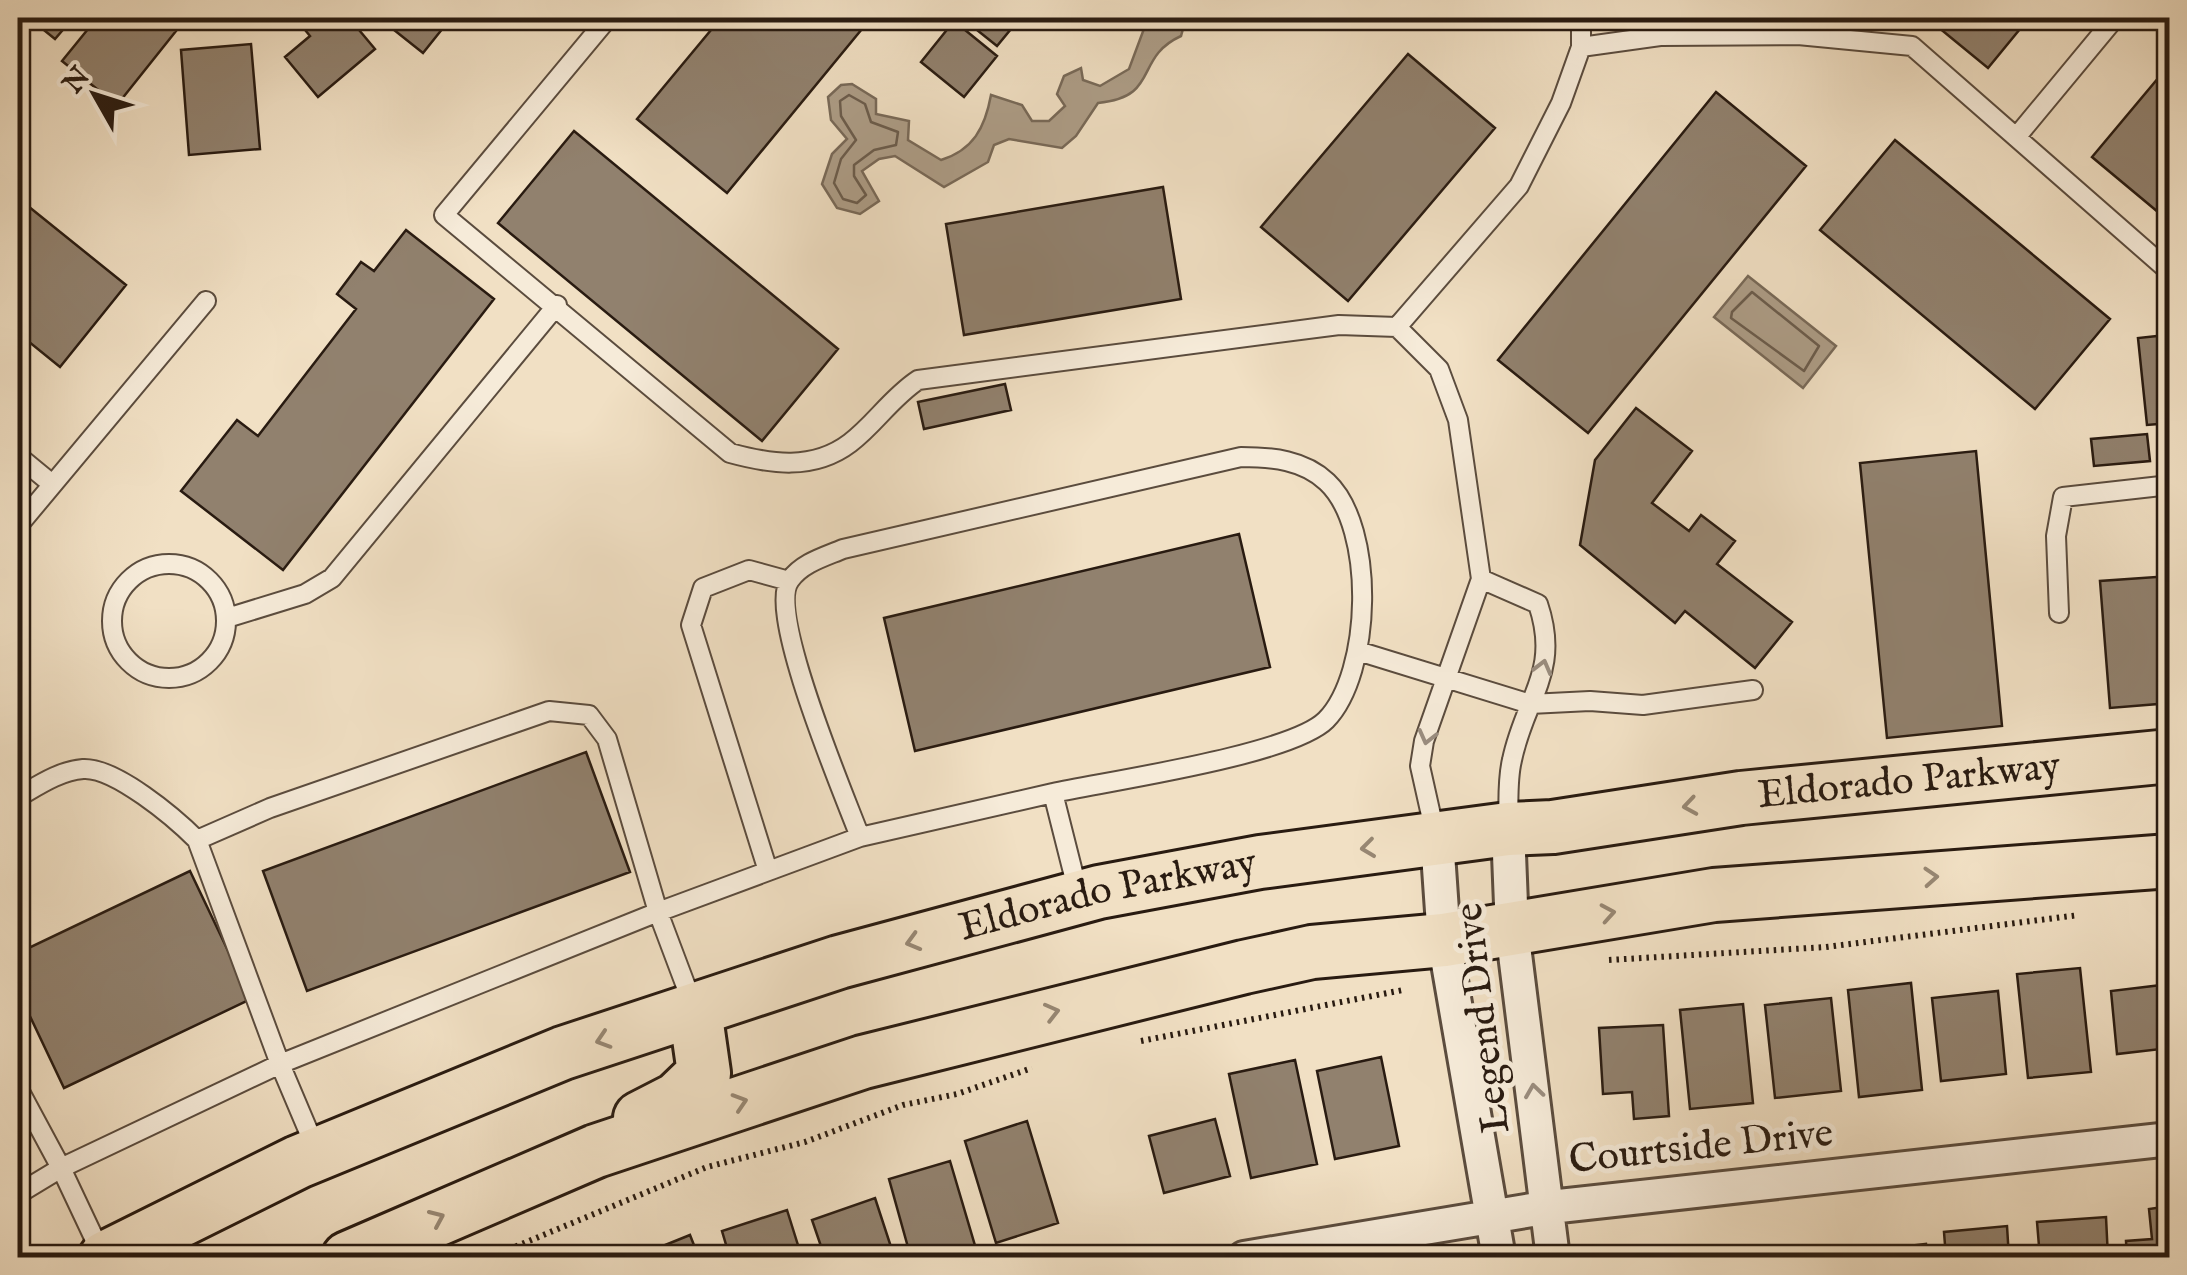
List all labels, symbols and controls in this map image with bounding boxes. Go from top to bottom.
north arrow [45,45,145,145]
text: N [56,60,99,102]
one-way arrow [1531,659,1552,676]
one-way arrow [1417,728,1438,745]
street label: Eldorado Parkway [1755,741,2063,822]
one-way arrow [1681,794,1698,815]
one-way arrow [1359,837,1375,858]
street label: Eldorado Parkway [954,838,1261,954]
one-way arrow [1923,867,1939,888]
street label: Legend Drive [1445,900,1523,1136]
one-way arrow [1600,903,1617,924]
one-way arrow [905,930,922,951]
one-way arrow [1043,1002,1060,1023]
one-way arrow [596,1029,613,1049]
one-way arrow [1525,1083,1546,1099]
one-way arrow [731,1094,748,1114]
street label: Courtside Drive [1566,1109,1836,1187]
one-way arrow [427,1210,445,1230]

